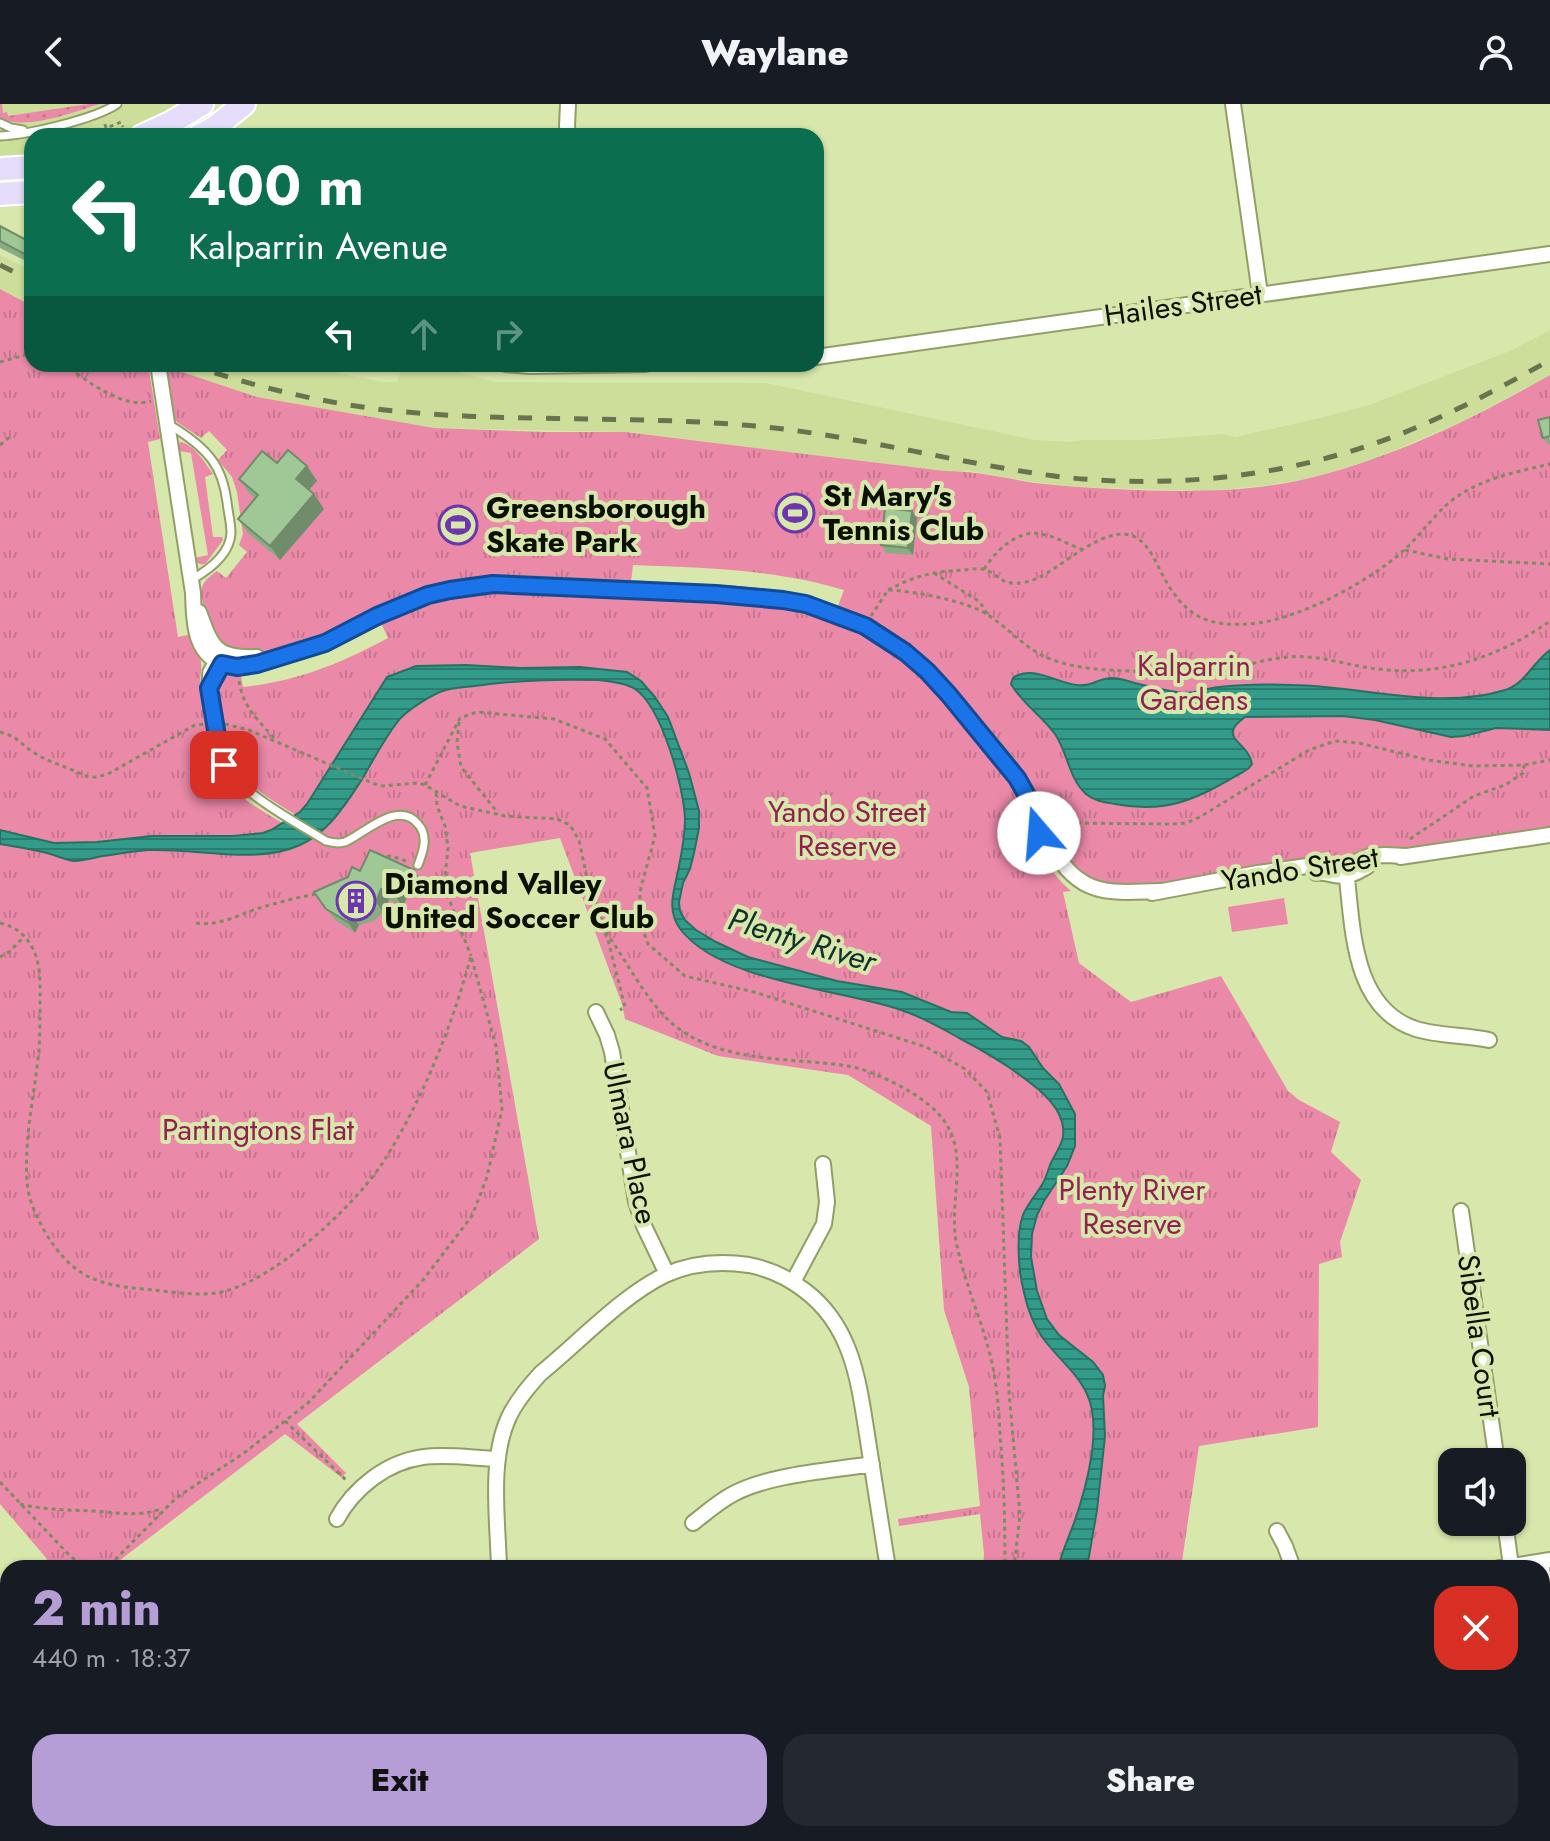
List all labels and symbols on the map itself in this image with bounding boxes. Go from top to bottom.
street label: Hailes Street [1101,272,1265,337]
place label: St Mary's Tennis Club [823,474,984,551]
place label: Greensborough Skate Park [486,486,706,563]
sports icon: St Mary's Tennis Club [774,492,816,534]
sports icon: Greensborough Skate Park [437,504,479,546]
park label: Kalparrin Gardens [1137,644,1251,721]
pin [190,731,258,799]
park label: Yando Street Reserve [768,790,927,867]
position arrow [997,791,1081,875]
street label: Yando Street [1218,835,1382,902]
place label: Diamond Valley United Soccer Club [384,862,654,939]
building icon: Diamond Valley United Soccer Club [335,880,377,922]
water label: Plenty River [722,896,884,985]
street label: Ulmara Place [592,1058,669,1228]
park label: Partingtons Flat [162,1108,355,1151]
park label: Plenty River Reserve [1058,1168,1206,1245]
street label: Sibella Court [1447,1252,1512,1421]

